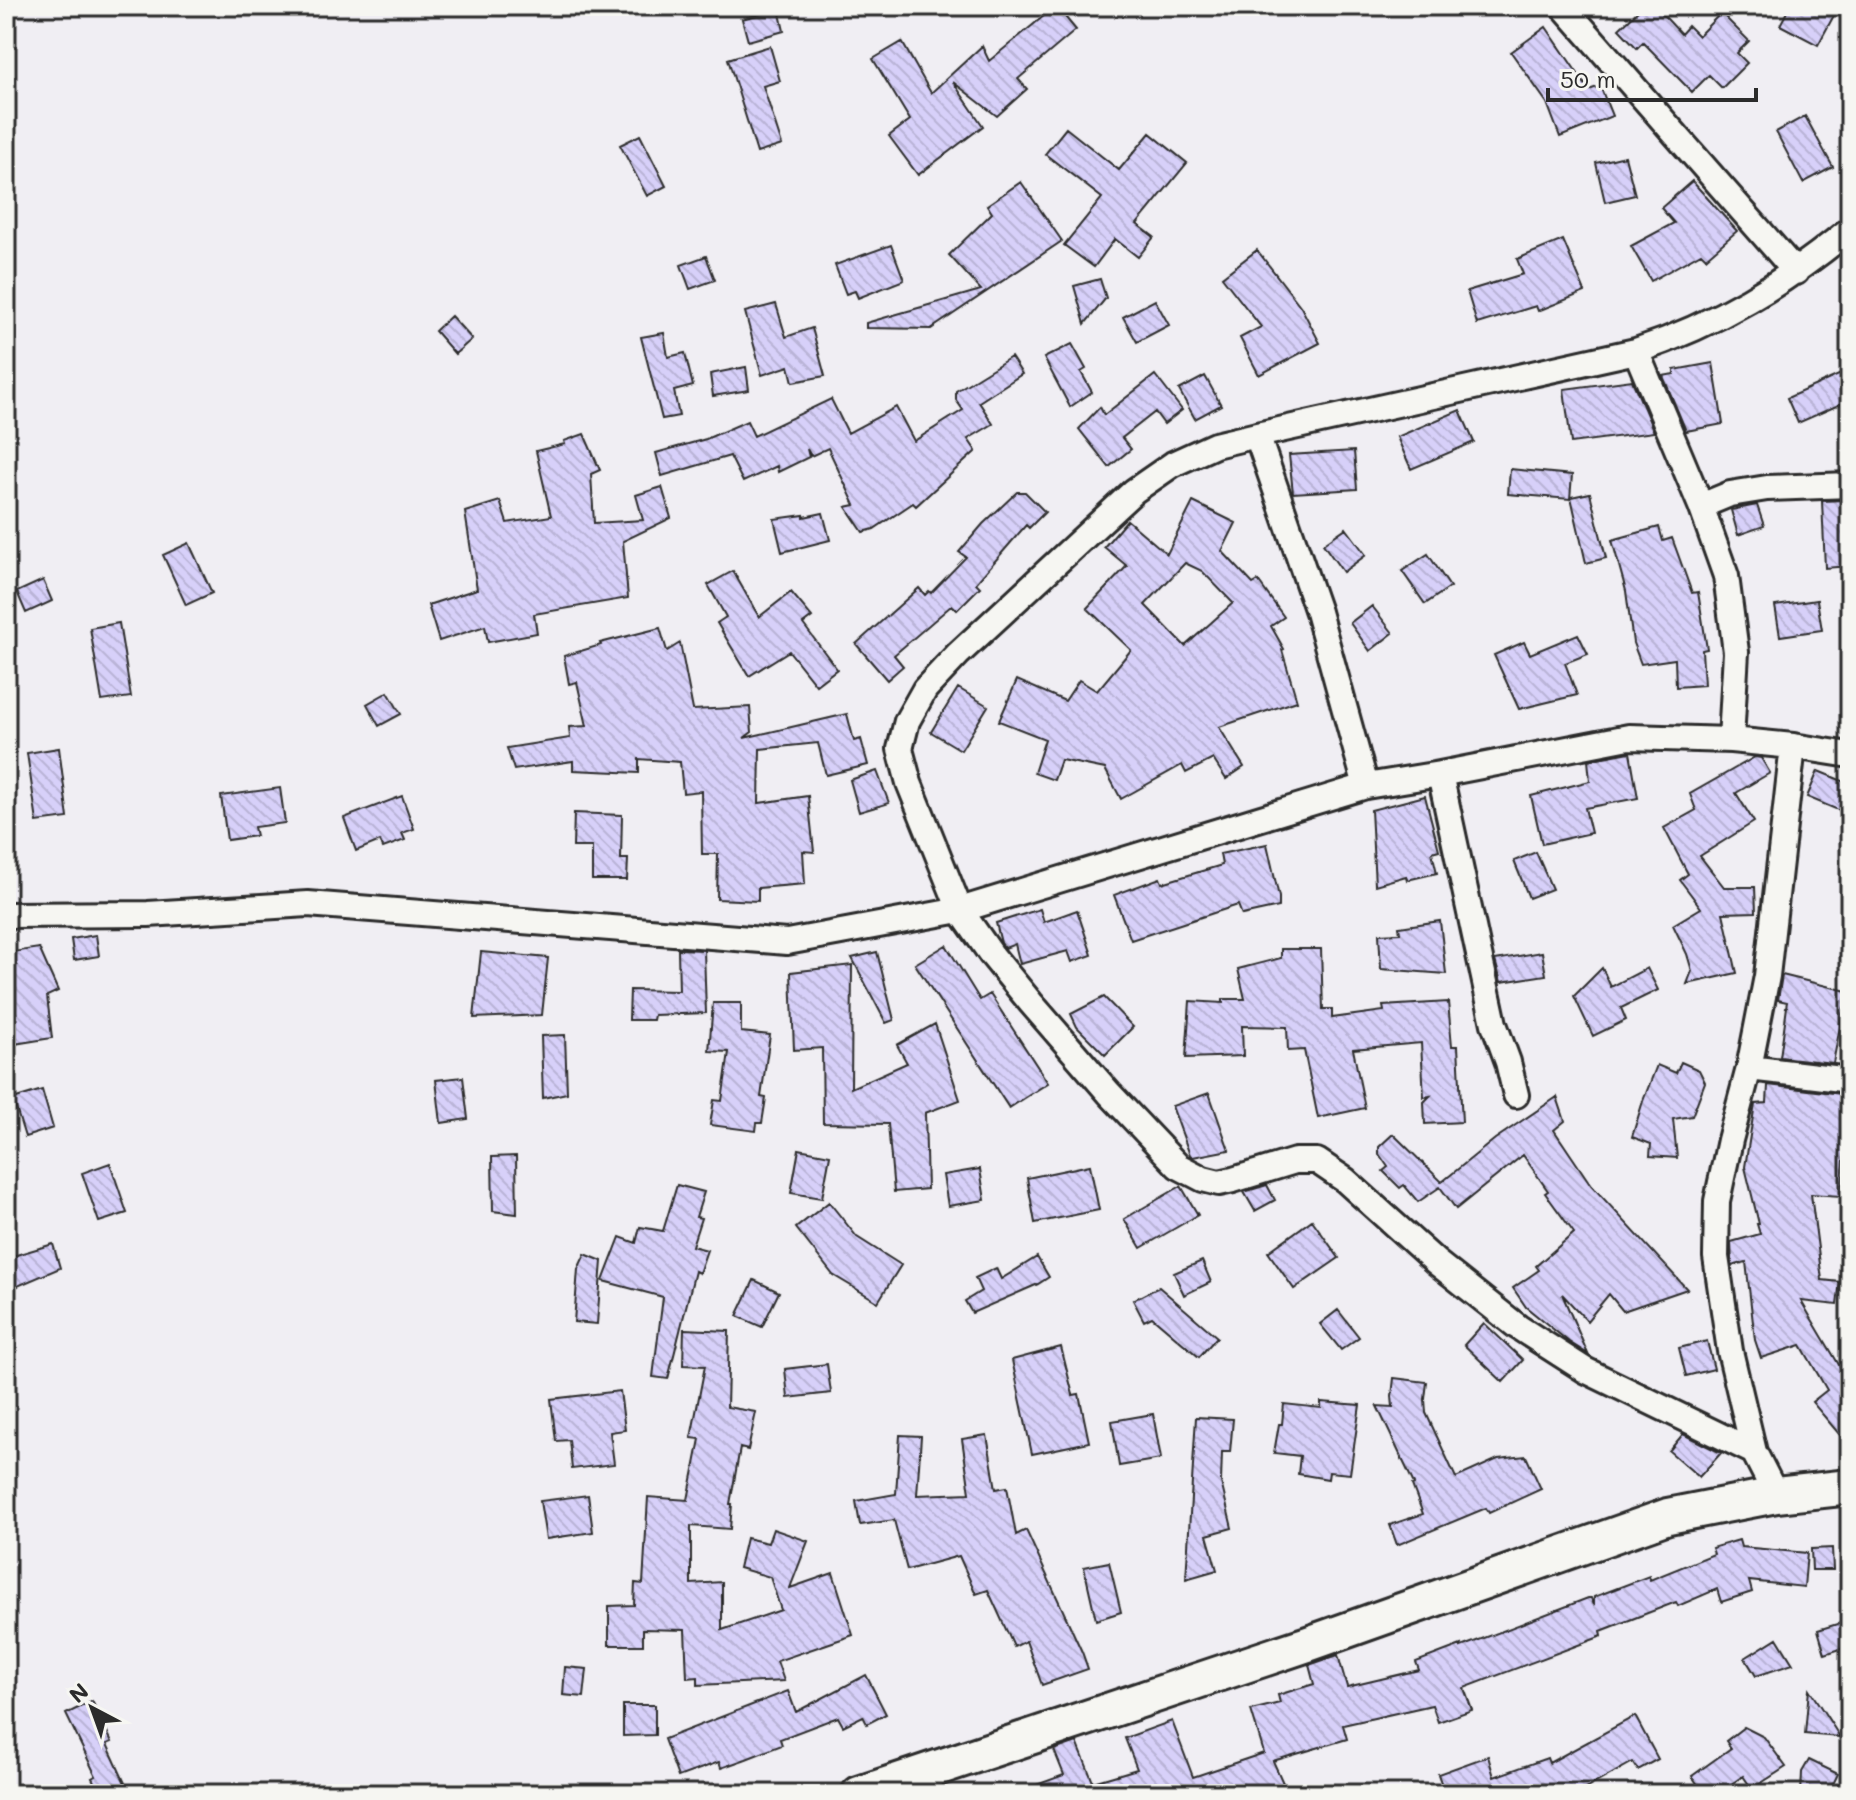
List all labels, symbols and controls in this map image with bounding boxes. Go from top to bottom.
scale bar [1548,52,1756,102]
text: 50 m [1560,63,1616,94]
north arrow [52,1668,132,1748]
text: N [63,1676,94,1709]

